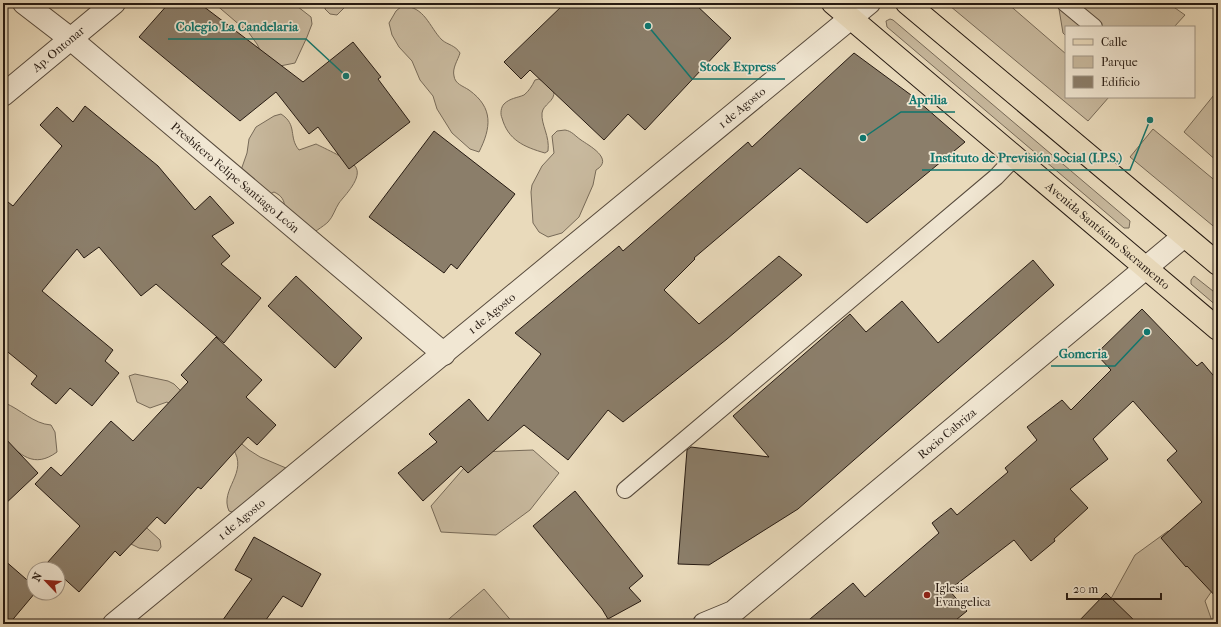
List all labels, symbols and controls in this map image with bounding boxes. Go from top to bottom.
callout: Colegio La Candelaria [168,14,306,39]
text: Colegio La Candelaria [176,19,299,35]
street label: Ap. Ontonar [29,23,88,75]
legend [1065,26,1195,98]
text: Calle [1101,35,1127,49]
callout: Stock Express [692,54,785,79]
text: Parque [1101,55,1138,69]
text: Stock Express [700,59,776,75]
text: Edificio [1101,75,1140,89]
street label: 1 de Agosto [715,84,768,131]
callout: Aprilia [901,87,955,112]
text: Aprilia [908,92,948,108]
street label: Presbítero Felipe Santiago León [168,119,302,236]
callout: Instituto de Previsión Social (I.P.S.) [922,145,1130,170]
text: Instituto de Previsión Social (I.P.S.) [930,150,1123,165]
street label: Avenida Santísimo Sacramento [1042,178,1173,292]
street label: 1 de Agosto [465,290,518,337]
callout: Gomeria [1051,341,1115,366]
text: Gomeria [1059,346,1108,361]
street label: Rocio Cabriza [915,405,979,462]
street label: 1 de Agosto [215,496,268,543]
north arrow [26,561,66,601]
text: N [30,570,45,584]
scale bar [1067,575,1161,601]
place label: Iglesia Evangelica [935,581,991,609]
text: 20 m [1073,582,1098,596]
marker: Iglesia Evangelica [922,590,932,600]

